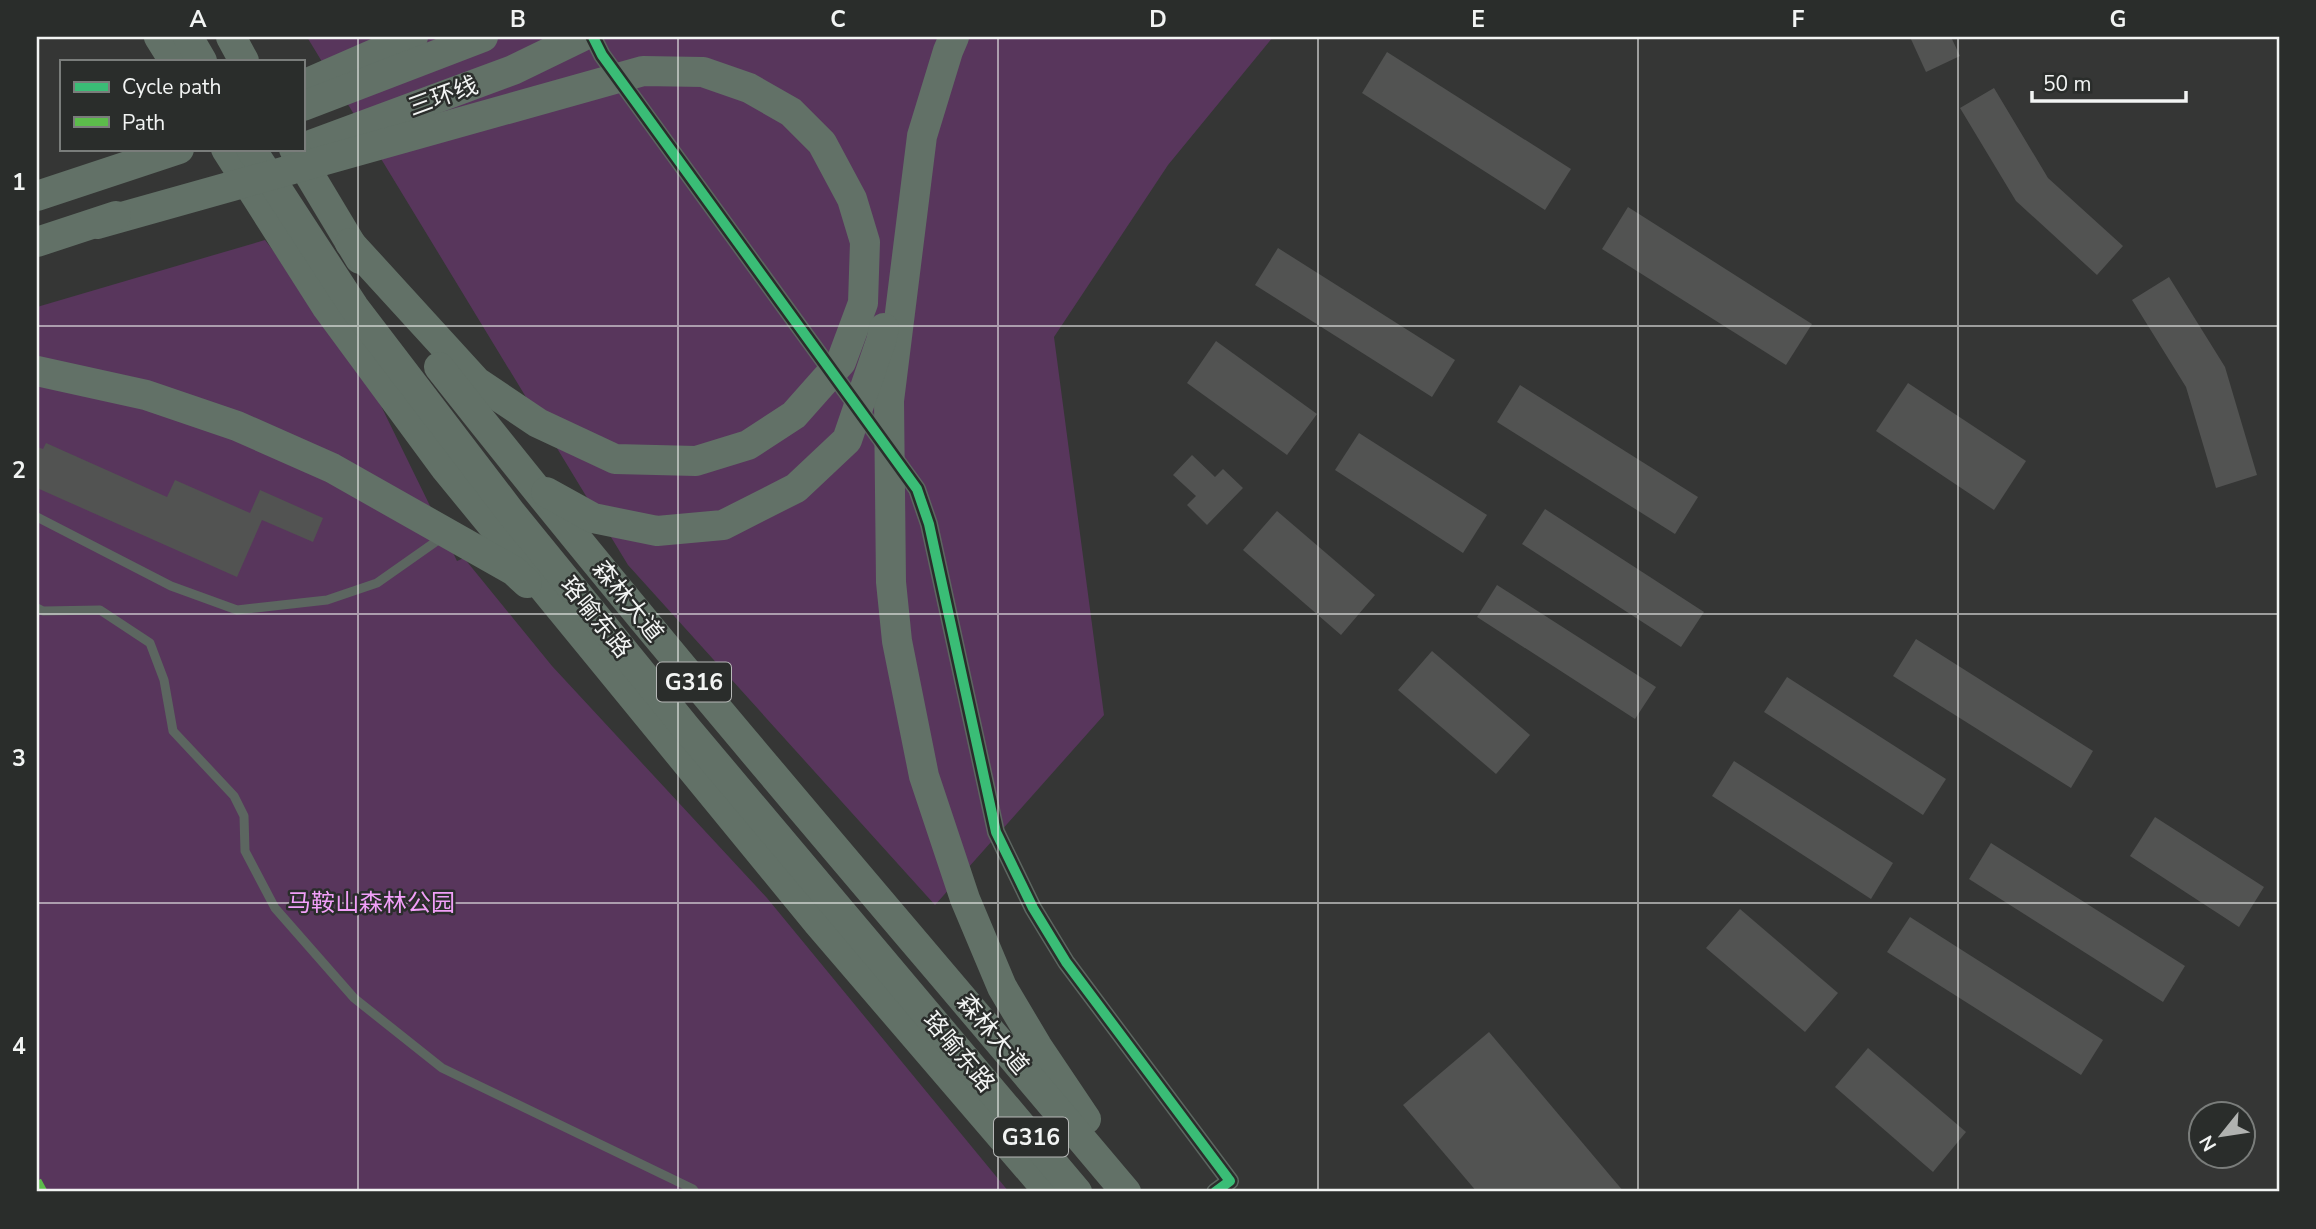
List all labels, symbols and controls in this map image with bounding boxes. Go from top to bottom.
text: A [189,4,207,35]
text: B [510,4,526,35]
text: C [830,4,846,35]
text: D [1149,4,1167,35]
text: E [1471,4,1485,35]
text: F [1792,4,1805,35]
text: G [2110,4,2126,35]
legend [60,60,304,150]
scale bar [2032,60,2186,104]
street label: 三环线 [404,69,482,123]
text: 50 m [2043,70,2092,98]
text: Cycle path [122,73,221,101]
text: Path [122,109,165,137]
text: 1 [12,167,26,198]
text: 2 [12,455,26,486]
street label: 森林大道 [585,554,671,648]
street label: 珞喻东路 [553,570,639,664]
road number: G316 [657,662,731,702]
text: 3 [12,743,26,774]
park label: 马鞍山森林公园 [287,887,455,919]
street label: 森林大道 [950,987,1036,1081]
street label: 珞喻东路 [916,1005,1002,1099]
text: 4 [12,1031,26,1062]
north arrow [2186,1100,2256,1170]
road number: G316 [994,1118,1068,1156]
text: N [2193,1130,2223,1156]

